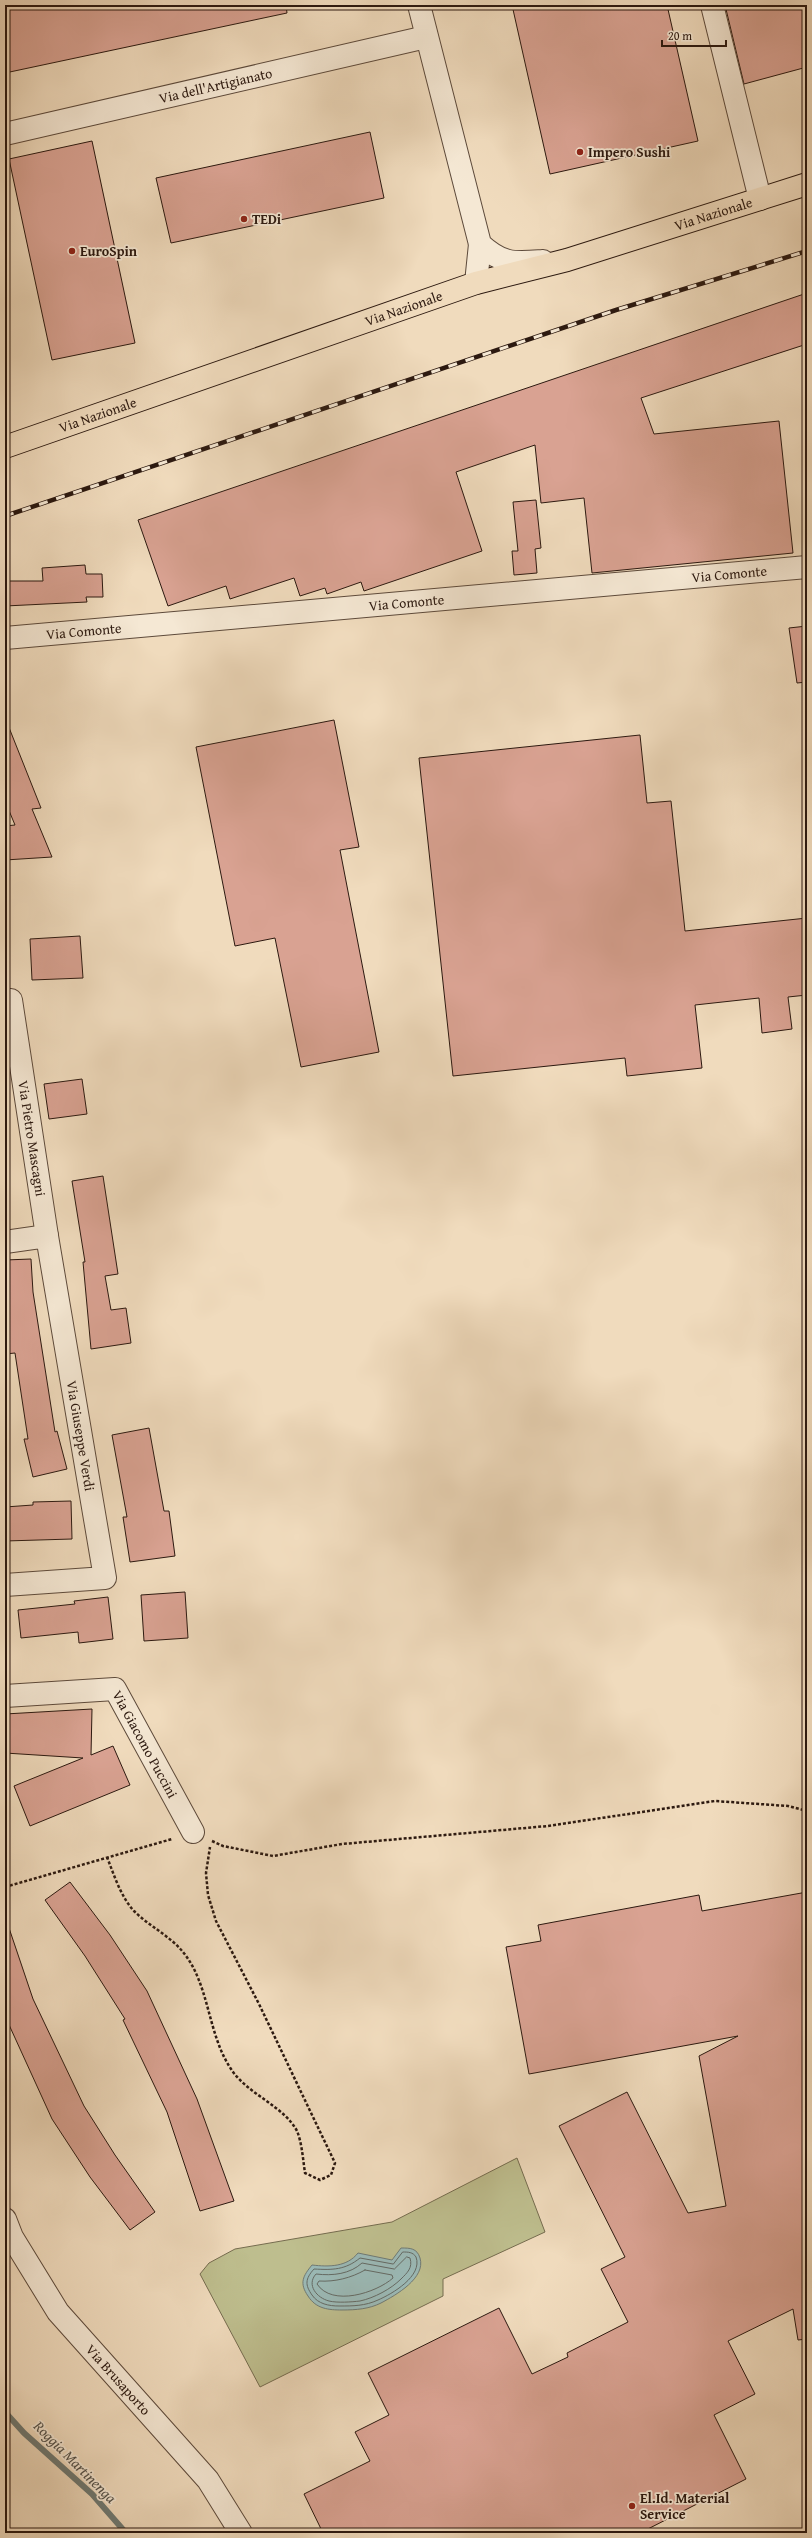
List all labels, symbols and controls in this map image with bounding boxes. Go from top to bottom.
scale bar [662,22,726,48]
text: 20 m [668,27,692,44]
street label: Via dell'Artigianato [157,63,274,108]
place label: Impero Sushi [588,142,671,162]
marker: Impero Sushi [575,147,585,157]
street label: Via Nazionale [672,192,755,235]
place label: TEDi [252,209,282,229]
marker: TEDi [239,214,249,224]
place label: EuroSpin [80,241,138,261]
marker: EuroSpin [67,246,77,256]
street label: Via Nazionale [362,285,445,331]
street label: Via Nazionale [56,392,139,438]
street label: Via Comonte [691,561,768,587]
street label: Via Comonte [368,589,445,616]
street label: Via Comonte [45,618,123,644]
street label: Via Pietro Mascagni [13,1079,51,1198]
street label: Via Giuseppe Verdi [62,1379,100,1492]
street label: Via Giacomo Puccini [108,1687,183,1802]
street label: Via Brusaporto [81,2340,155,2419]
water label: Roggia Martinenga [29,2415,121,2508]
place label: El.Id. Material Service [640,2488,730,2524]
marker: El.Id. Material Service [627,2501,637,2511]

